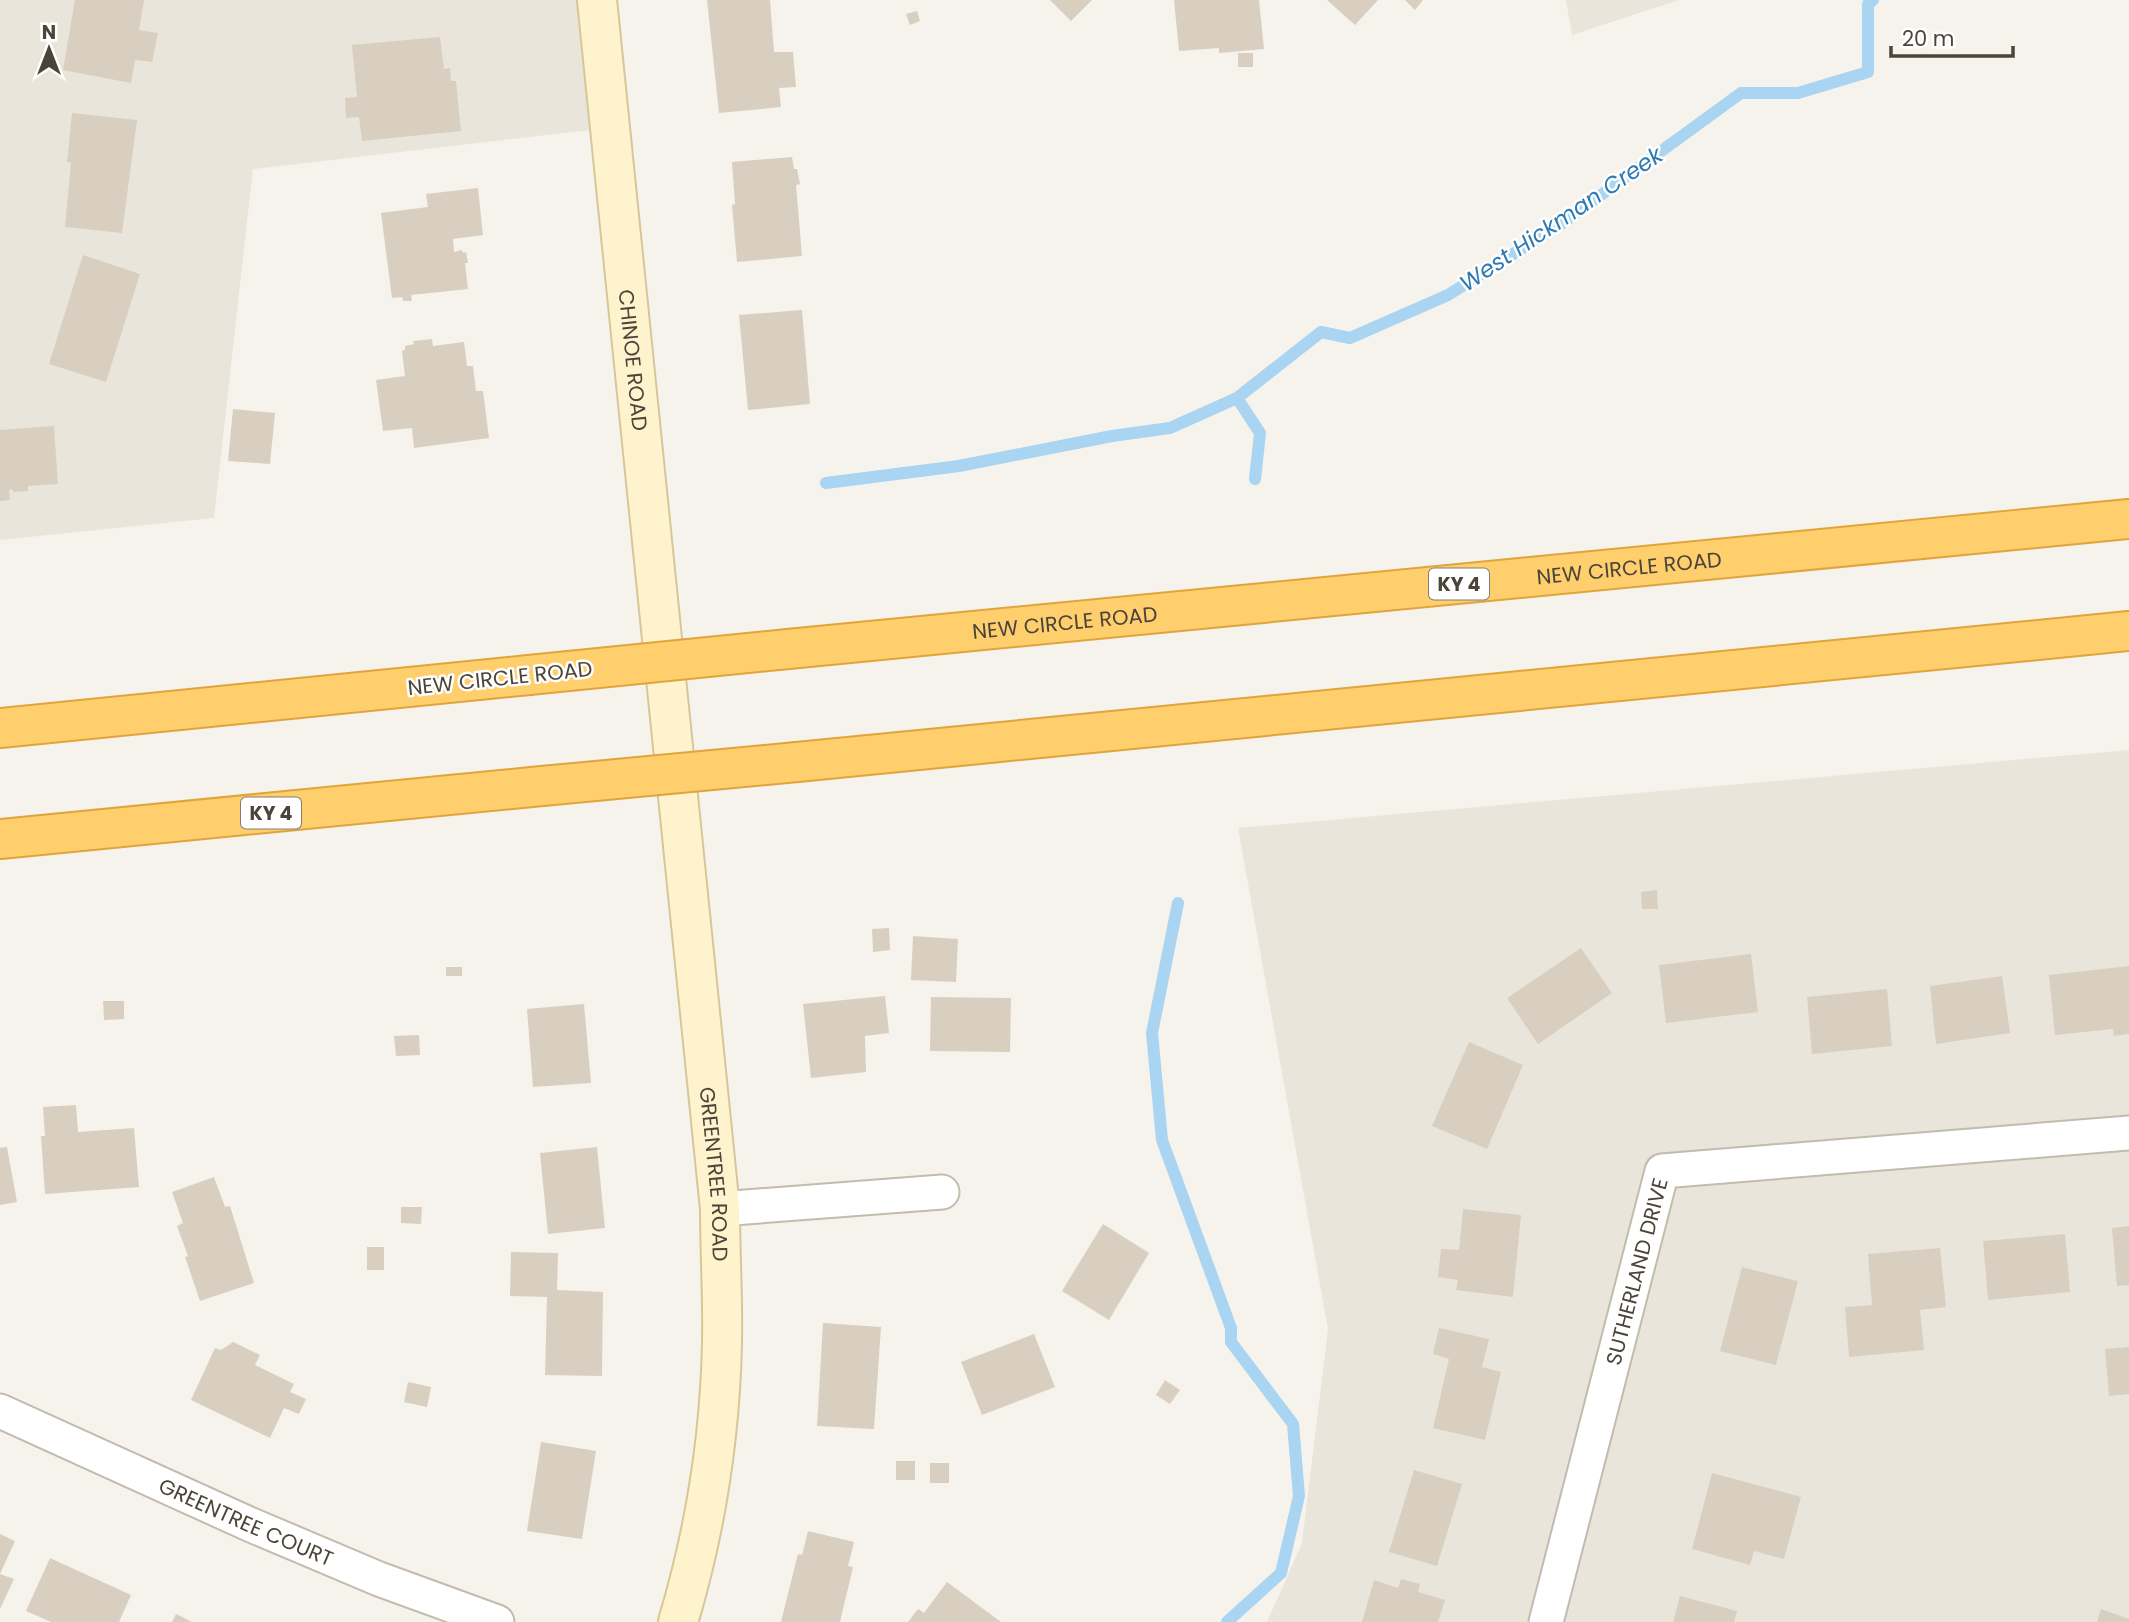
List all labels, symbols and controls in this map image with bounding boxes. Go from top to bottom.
north arrow [14,14,84,84]
scale bar [1891,14,2014,58]
text: N [42,19,56,46]
text: 20 m [1902,24,1955,53]
water label: West Hickman Creek [1453,138,1670,299]
street label: CHINOE ROAD [612,288,655,432]
street label: NEW CIRCLE ROAD [1535,544,1723,591]
road number: KY 4 [1429,568,1489,600]
street label: NEW CIRCLE ROAD [971,599,1159,646]
street label: NEW CIRCLE ROAD [406,654,594,702]
road number: KY 4 [241,798,301,828]
street label: GREENTREE ROAD [693,1085,735,1262]
street label: SUTHERLAND DRIVE [1598,1175,1674,1368]
street label: GREENTREE COURT [154,1471,338,1573]

